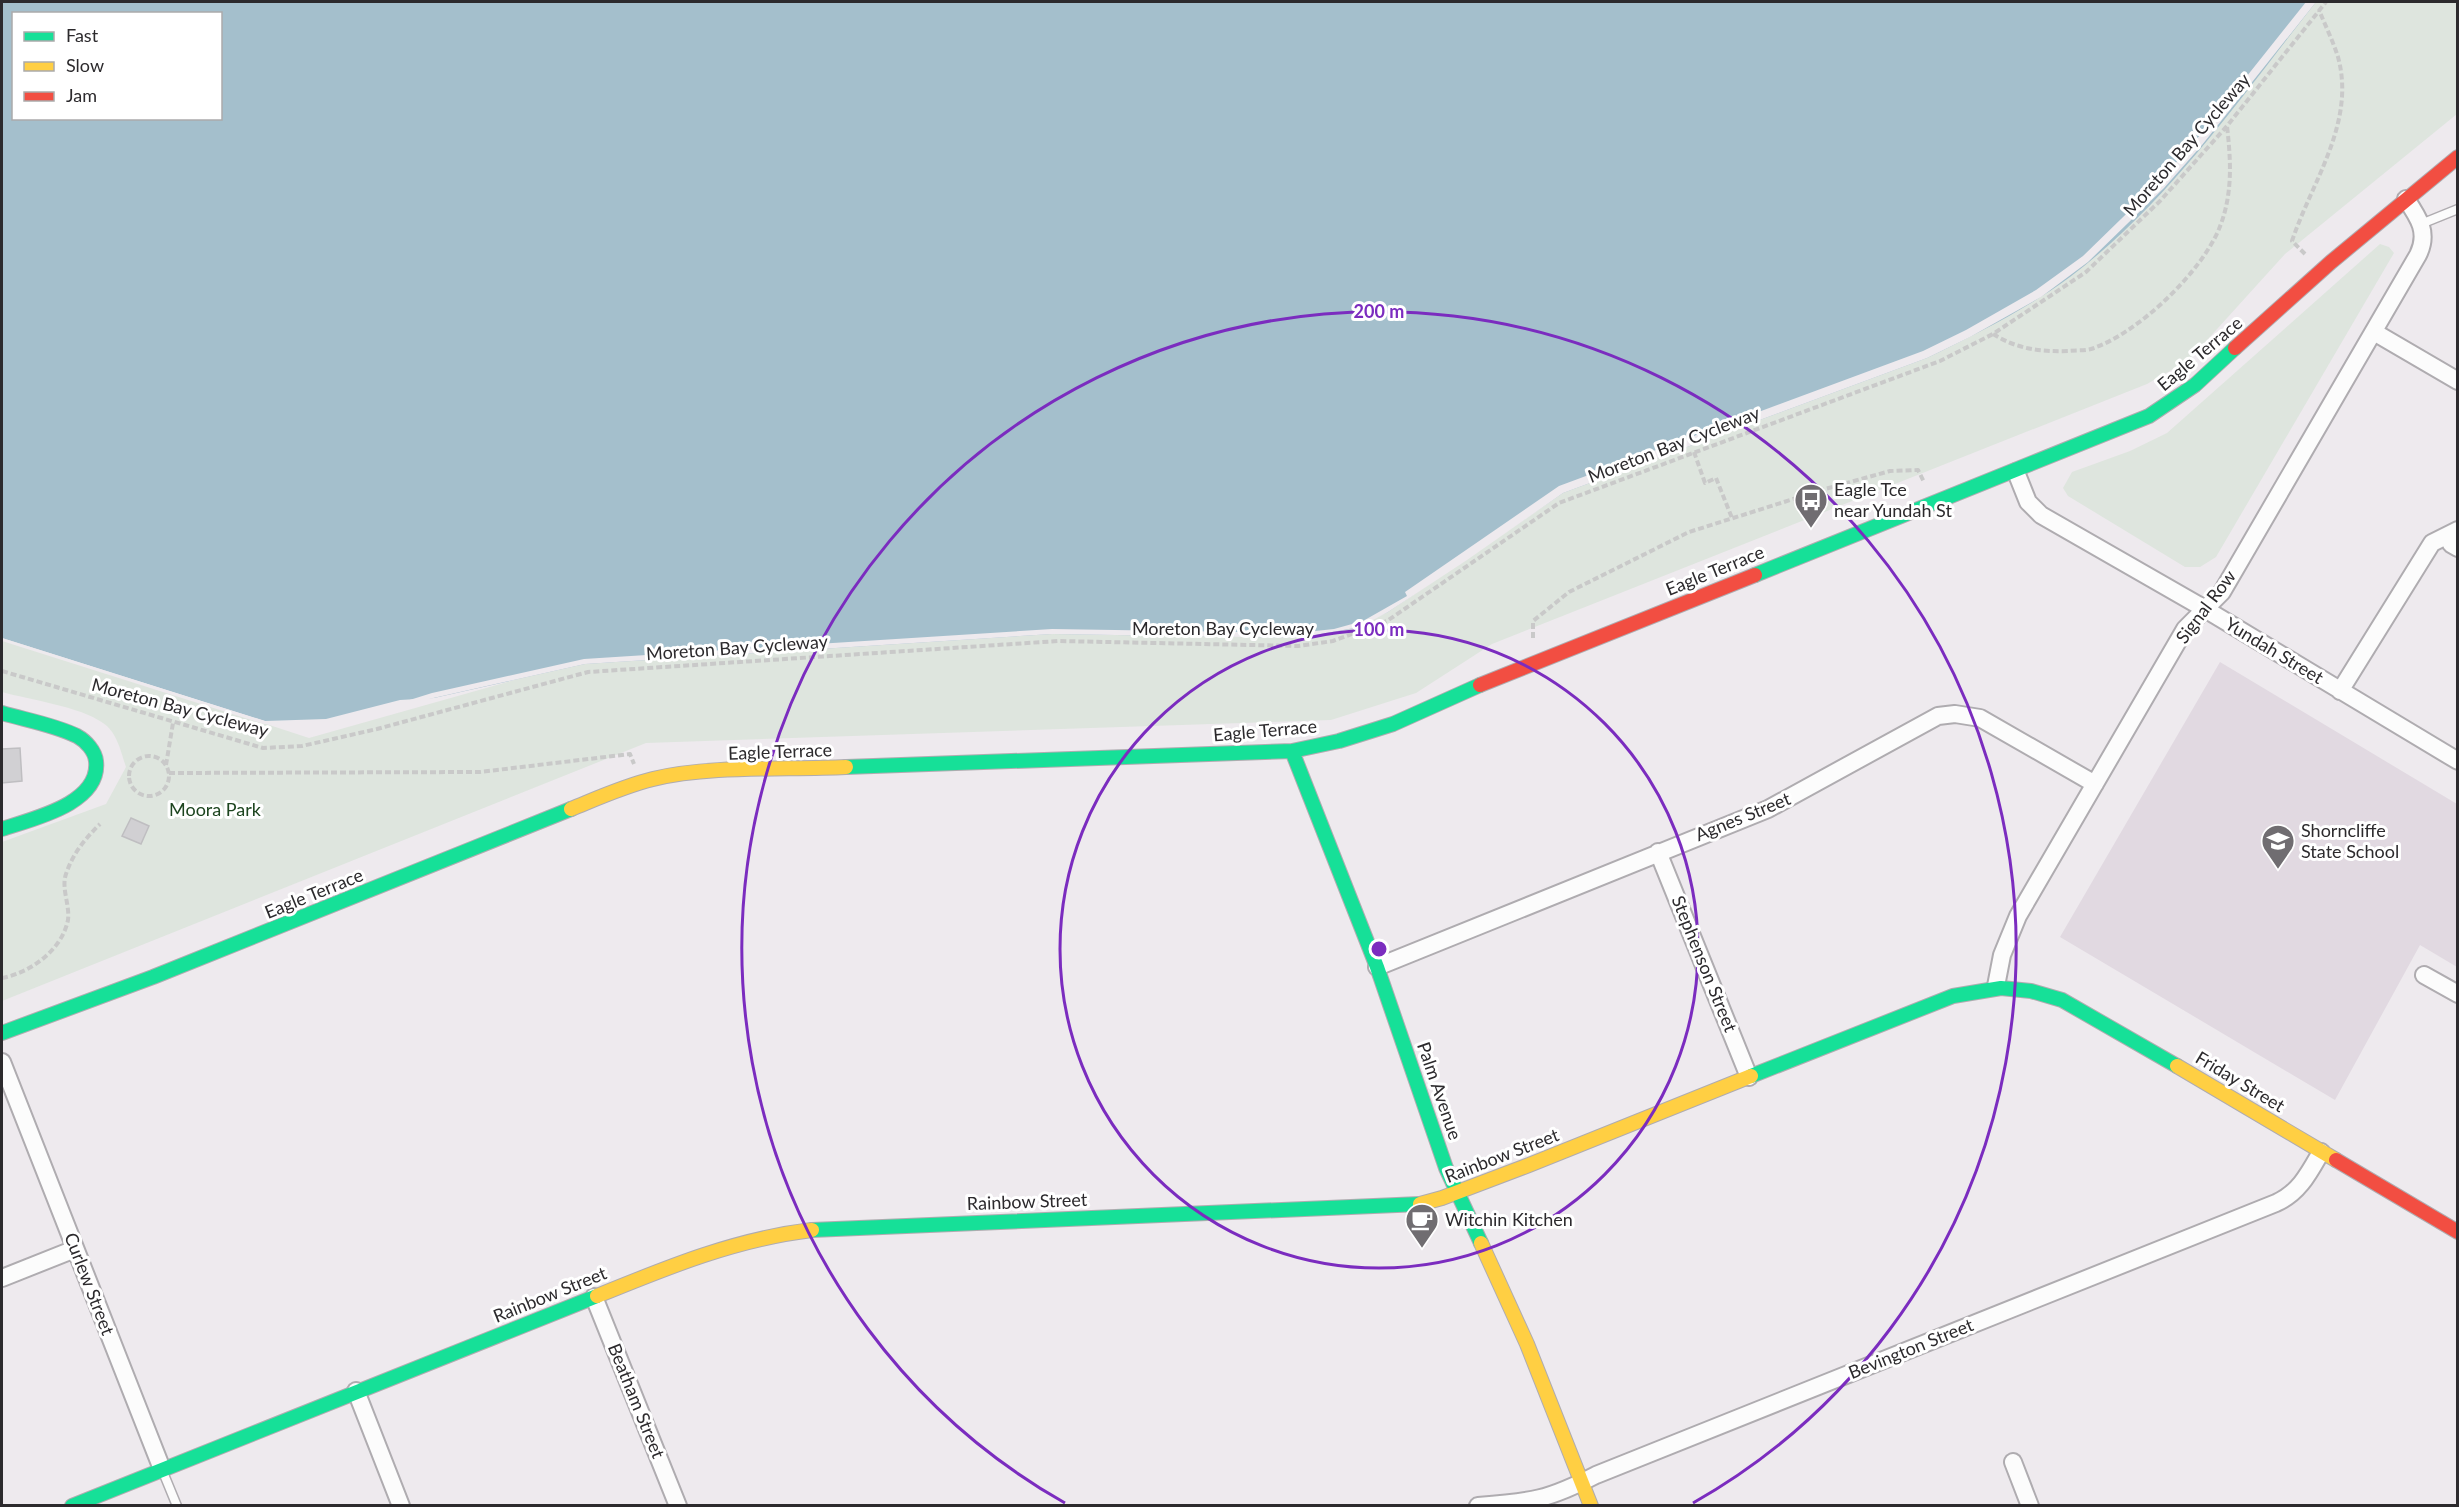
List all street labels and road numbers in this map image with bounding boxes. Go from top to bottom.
street label: Moreton Bay Cycleway [2118,68,2255,220]
street label: Eagle Terrace [2152,311,2246,395]
street label: Moreton Bay Cycleway [1585,401,1763,487]
street label: Eagle Terrace [1662,540,1767,600]
street label: Signal Row [2171,565,2240,647]
street label: Yundah Street [2221,612,2328,688]
street label: Moreton Bay Cycleway [1132,617,1315,639]
street label: Moreton Bay Cycleway [645,630,829,664]
street label: Moreton Bay Cycleway [89,673,272,741]
street label: Eagle Terrace [1212,715,1318,746]
street label: Eagle Terrace [728,738,832,764]
street label: Agnes Street [1692,787,1794,845]
street label: Eagle Terrace [261,863,366,923]
street label: Stephenson Street [1668,892,1742,1035]
street label: Palm Avenue [1413,1039,1467,1143]
street label: Friday Street [2192,1046,2289,1117]
street label: Rainbow Street [1442,1123,1562,1187]
street label: Rainbow Street [966,1188,1088,1214]
street label: Curlew Street [60,1229,120,1338]
street label: Rainbow Street [490,1261,610,1327]
street label: Bevington Street [1845,1313,1977,1383]
street label: Beatham Street [604,1340,670,1462]

